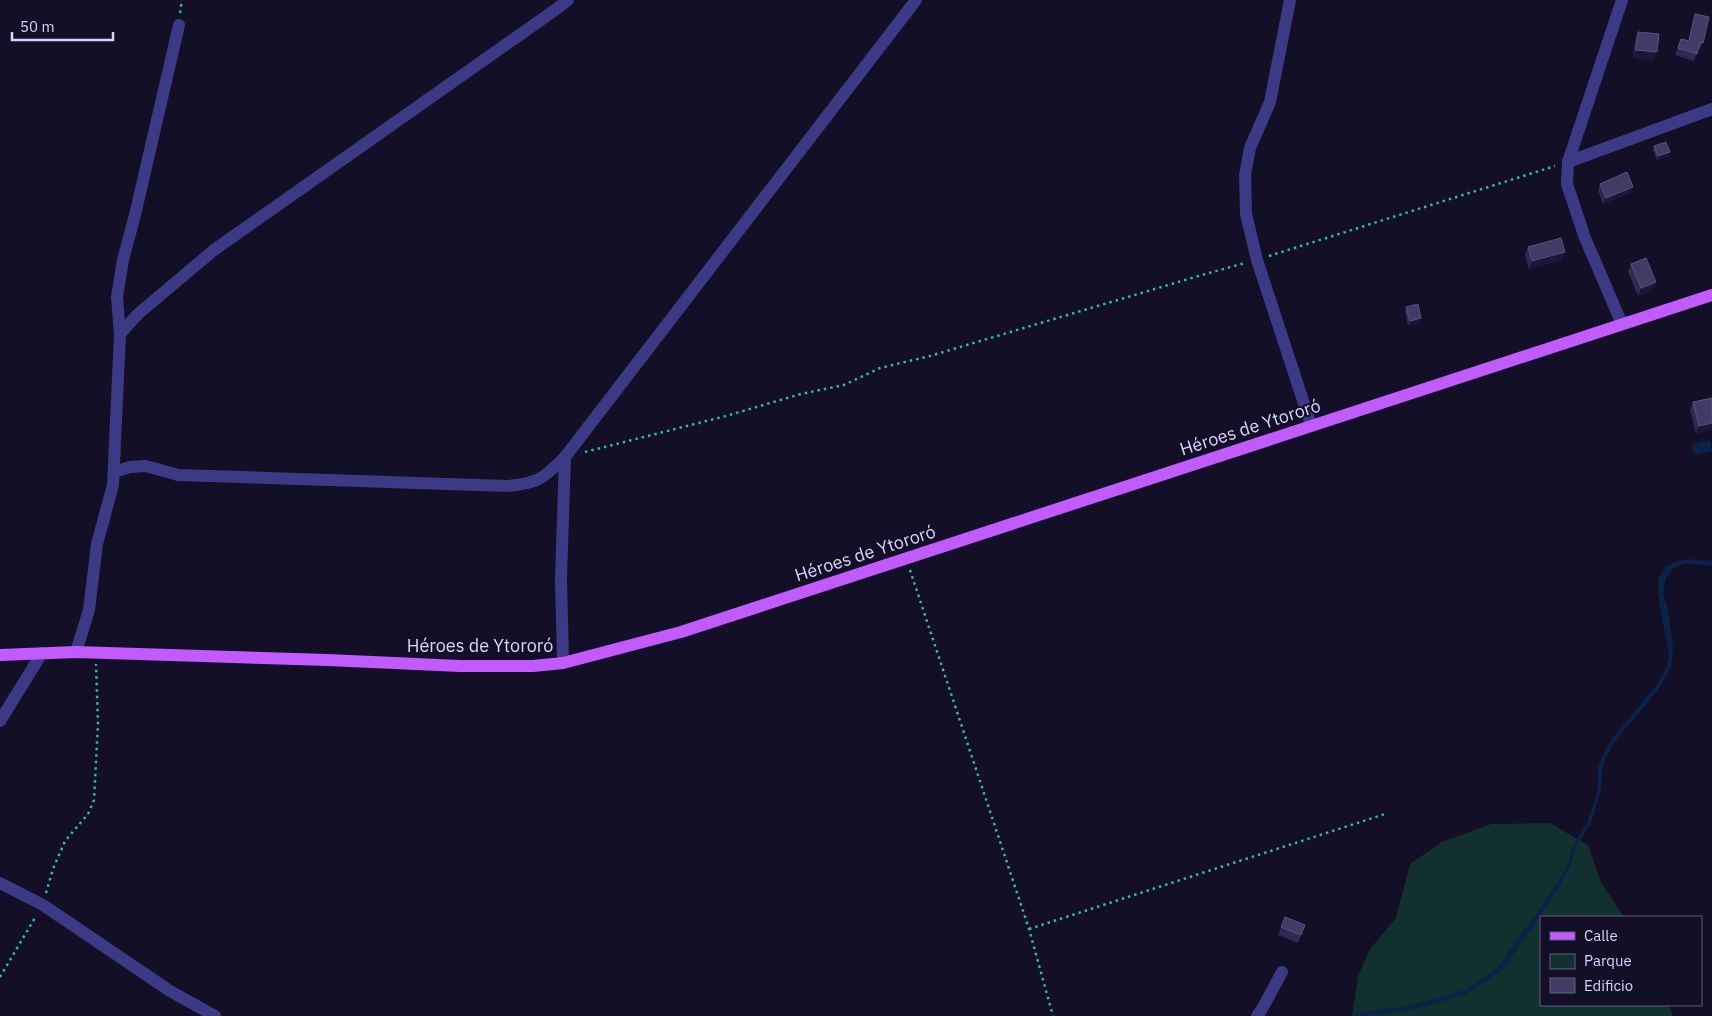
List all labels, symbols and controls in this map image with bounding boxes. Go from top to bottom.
scale bar [12,10,114,42]
text: 50 m [20,17,55,36]
street label: Héroes de Ytororó [1177,393,1323,461]
street label: Héroes de Ytororó [792,519,938,587]
street label: Héroes de Ytororó [407,634,553,657]
legend [1540,916,1702,1006]
text: Calle [1584,926,1618,945]
text: Parque [1584,951,1632,970]
text: Edificio [1584,976,1633,995]

